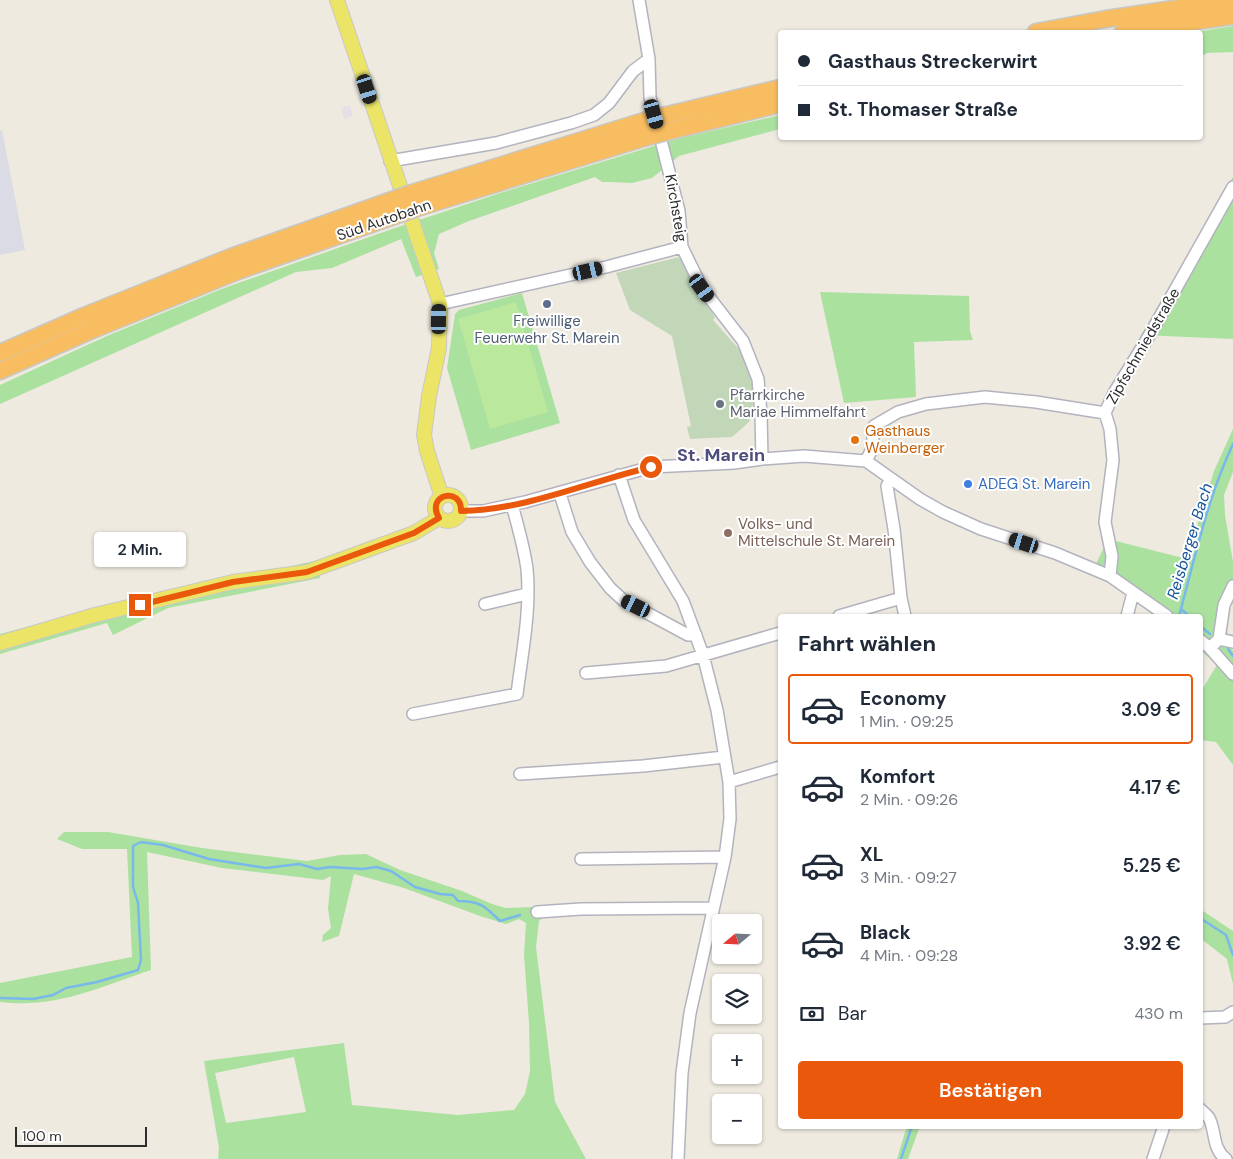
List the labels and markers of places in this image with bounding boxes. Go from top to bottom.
marker: Freiwillige Feuerwehr St. Marein [541,298,553,310]
place label: Freiwillige Feuerwehr St. Marein [474,311,620,348]
place label: Pfarrkirche Mariae Himmelfahrt [730,385,866,422]
marker: Pfarrkirche Mariae Himmelfahrt [714,398,726,410]
place label: Gasthaus Weinberger [865,421,945,458]
marker: Gasthaus Weinberger [849,434,861,446]
place label: ADEG St. Marein [978,474,1090,494]
marker: ADEG St. Marein [962,478,974,490]
place label: Volks- und Mittelschule St. Marein [738,514,895,551]
marker: Volks- und Mittelschule St. Marein [722,527,734,539]

